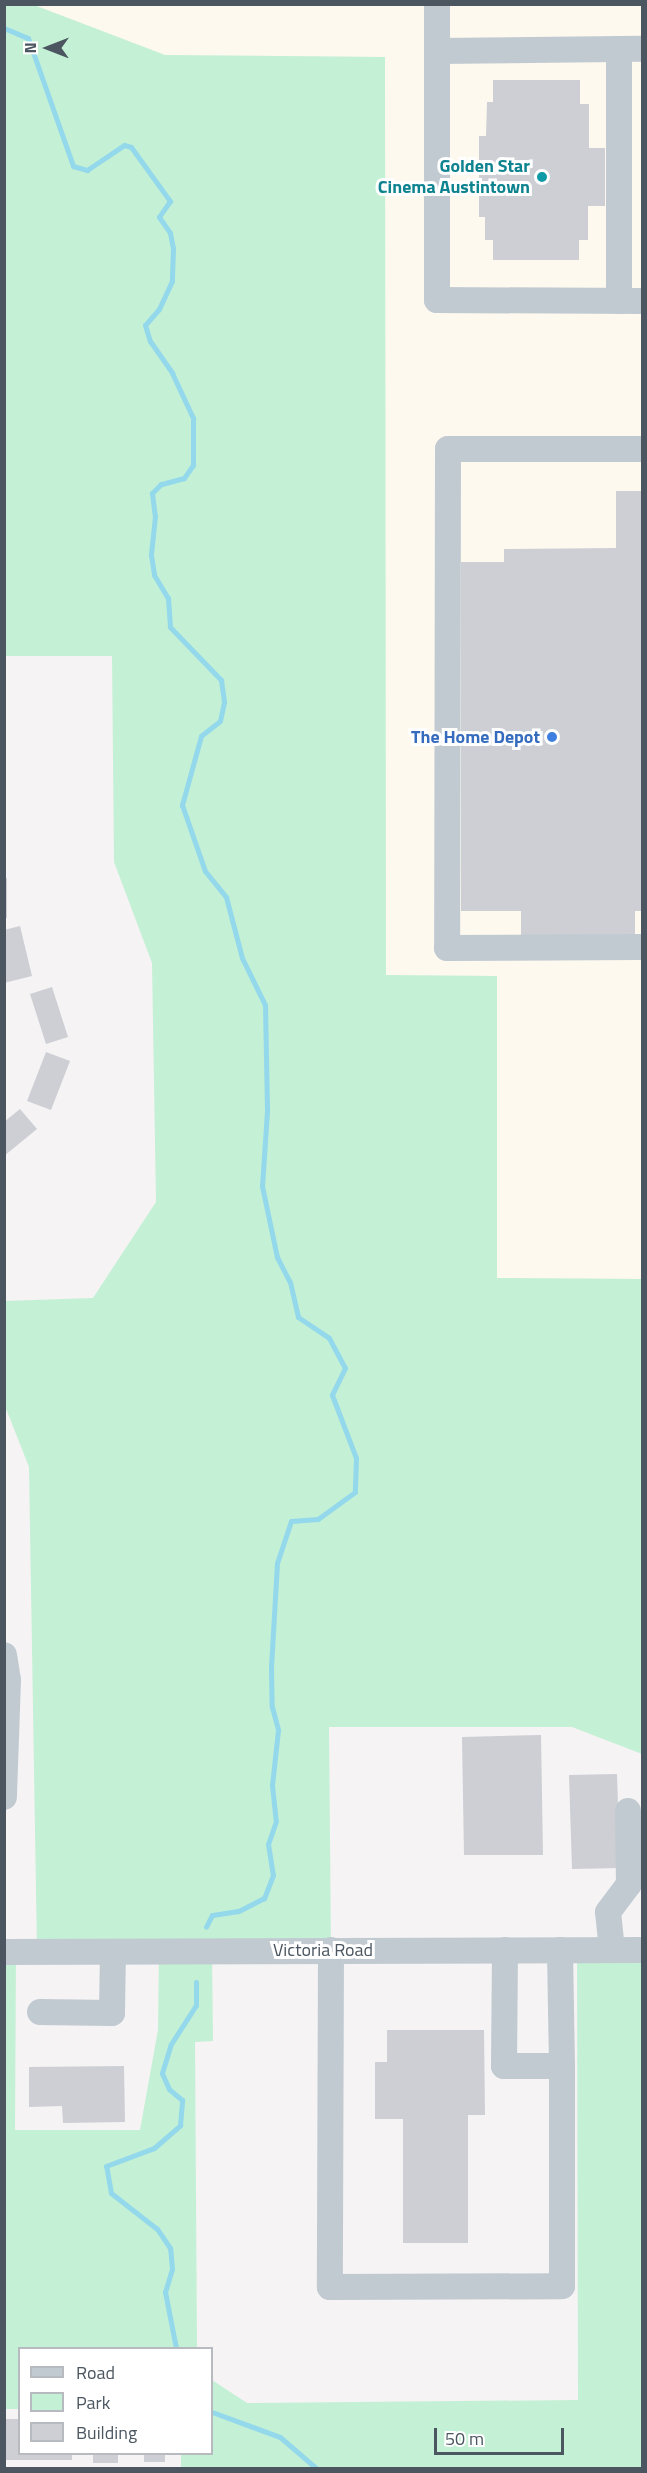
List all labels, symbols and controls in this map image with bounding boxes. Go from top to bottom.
north arrow [18,18,78,78]
text: N [18,42,42,54]
place label: Golden Star Cinema Austintown [378,156,530,198]
marker: Golden Star Cinema Austintown [535,170,549,184]
place label: The Home Depot [411,726,540,748]
marker: The Home Depot [545,730,559,744]
street label: Victoria Road [273,1939,373,1961]
legend [18,2347,213,2455]
text: Road [76,2359,115,2386]
text: Park [76,2389,110,2416]
scale bar [437,2416,568,2454]
text: Building [76,2419,137,2446]
text: 50 m [445,2425,484,2452]

